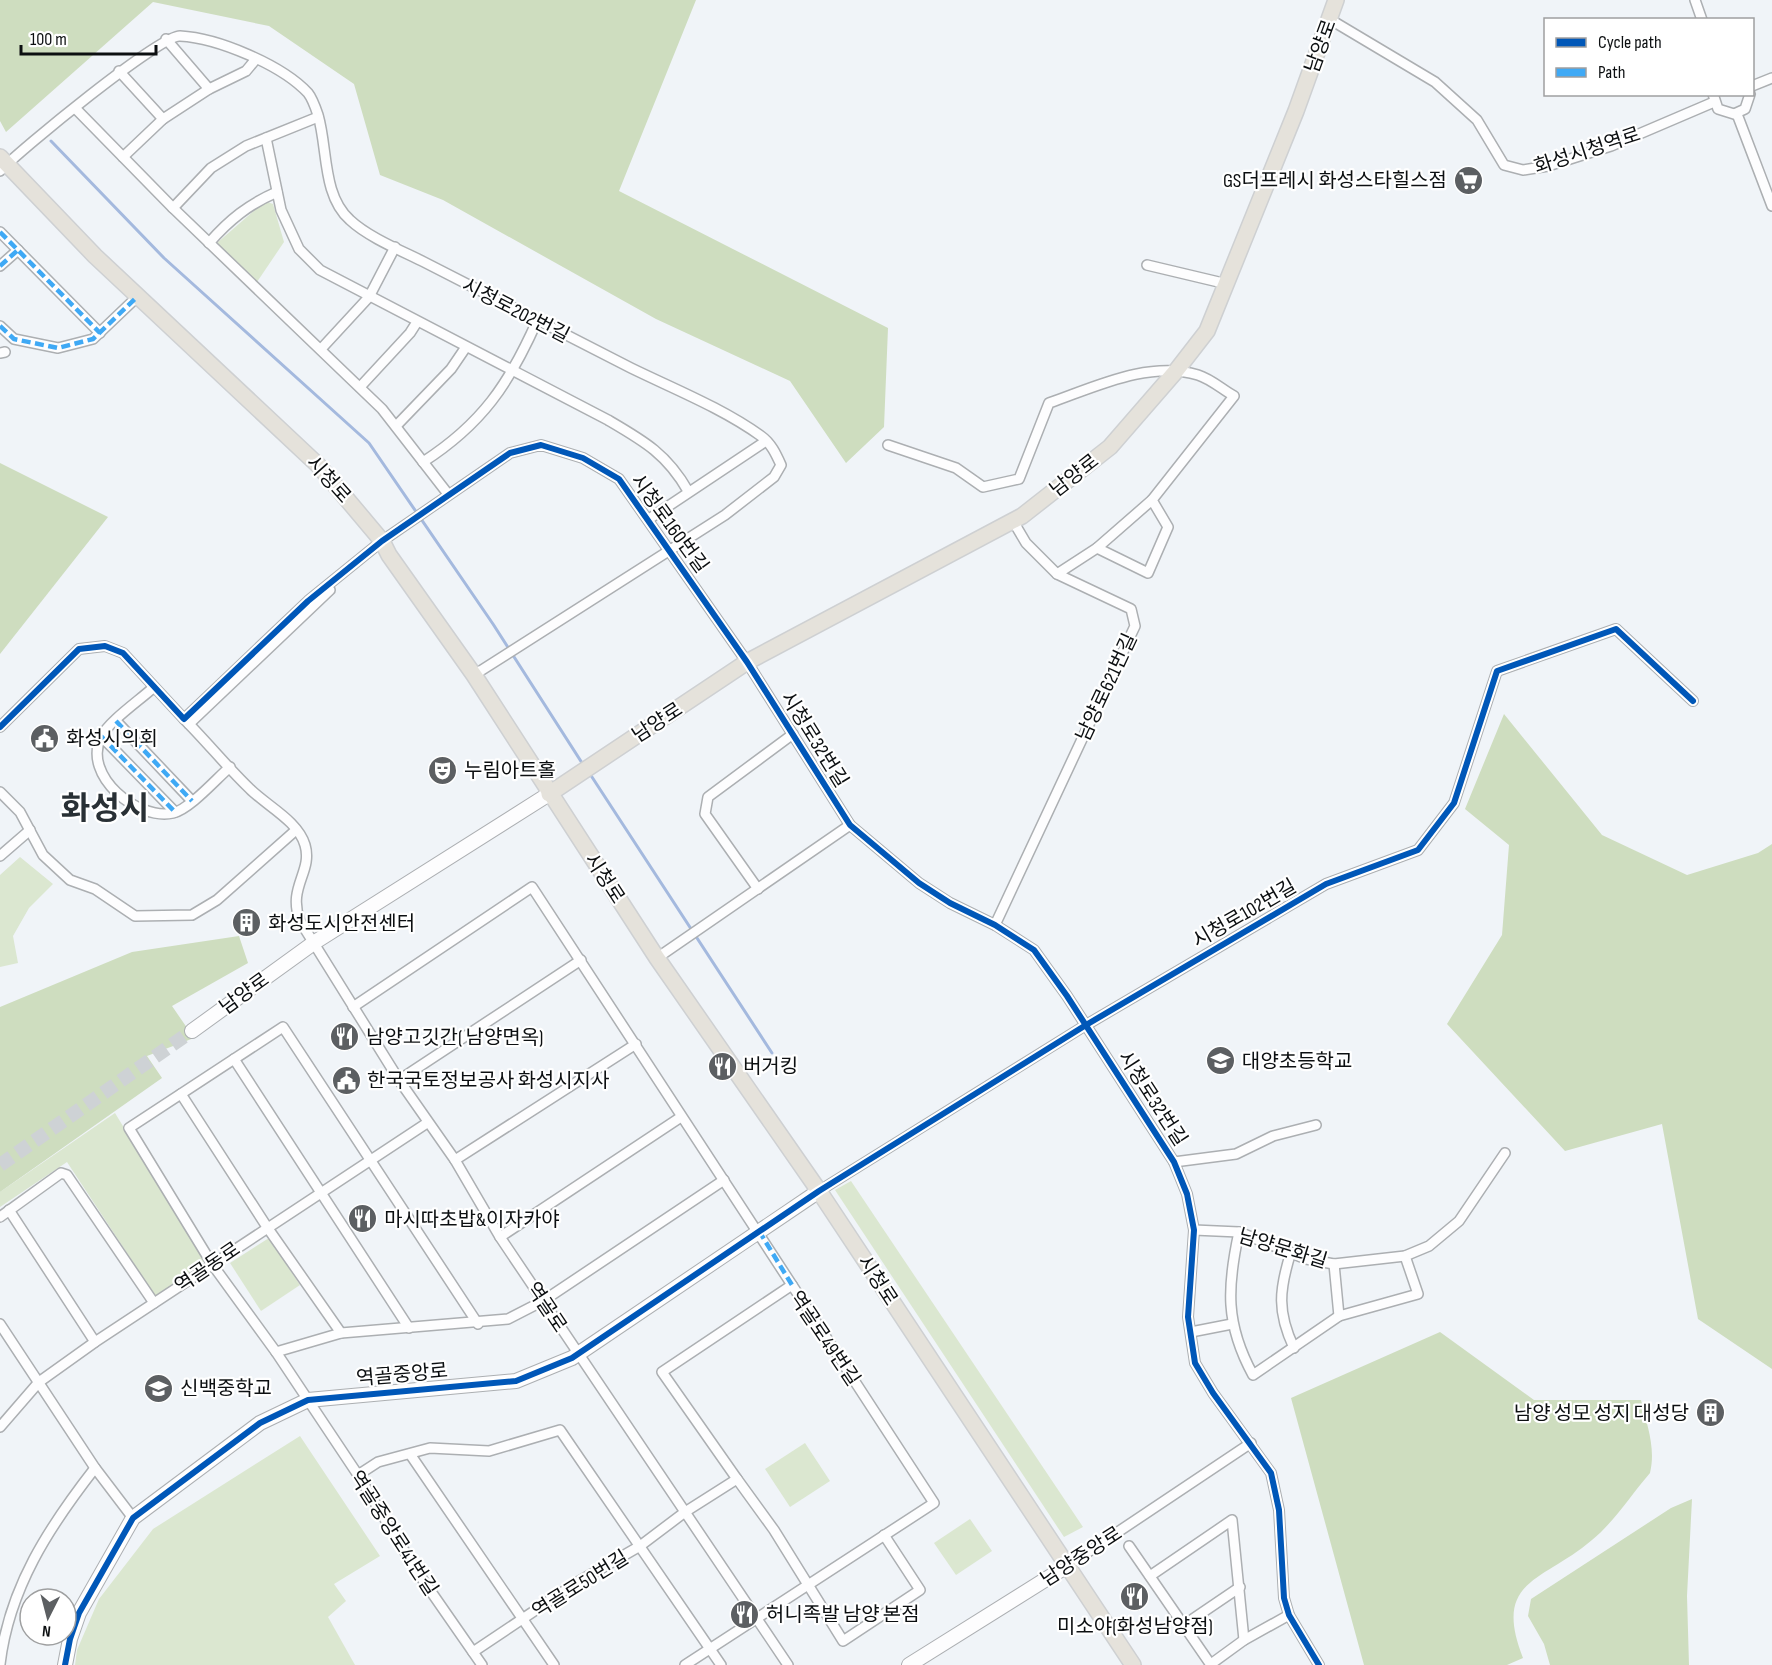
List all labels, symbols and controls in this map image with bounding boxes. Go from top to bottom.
street label: 남양로 [1300,16,1342,76]
scale bar [21,18,156,56]
legend [1544,18,1754,96]
text: 100 m [30,29,67,50]
text: Cycle path [1598,32,1662,53]
text: Path [1598,62,1626,83]
street label: 화성시청역로 [1531,122,1644,179]
supermarket icon: GS더프레시 화성스타힐스점 [1452,164,1484,196]
place label: GS더프레시 화성스타힐스점 [1223,169,1447,193]
street label: 시청로202번길 [458,274,573,348]
street label: 남양로 [1045,449,1104,502]
street label: 시청로 [301,451,356,508]
street label: 시청로160번길 [625,469,713,578]
street label: 남양로621번길 [1071,630,1142,745]
street label: 시청로32번길 [775,687,853,792]
street label: 남양로 [628,698,687,748]
public building icon: 화성시의회 [29,722,61,754]
place label: 화성시의회 [66,727,158,751]
theatre icon: 누림아트홀 [427,754,459,786]
place label: 누림아트홀 [464,759,556,783]
district label: 화성시 [61,790,149,829]
street label: 시청로 [579,849,629,908]
street label: 시청로102번길 [1188,874,1301,953]
building icon: 화성도시안전센터 [231,907,263,939]
place label: 화성도시안전센터 [268,912,415,936]
street label: 남양로 [215,968,274,1020]
restaurant icon: 남양고깃간( 남양면옥) [329,1021,361,1053]
place label: 남양고깃간( 남양면옥) [366,1026,543,1050]
school or university icon: 대양초등학교 [1205,1045,1237,1077]
street label: 시청로32번길 [1113,1046,1192,1151]
restaurant icon: 버거킹 [706,1050,738,1082]
place label: 대양초등학교 [1242,1050,1352,1074]
place label: 버거킹 [743,1055,798,1079]
public building icon: 한국국토정보공사 화성시지사 [330,1064,362,1096]
place label: 한국국토정보공사 화성시지사 [367,1069,609,1093]
restaurant icon: 마시따초밥&이자카야 [347,1203,379,1235]
place label: 마시따초밥&이자카야 [384,1208,560,1232]
street label: 남양문화길 [1235,1224,1330,1274]
street label: 역골동로 [170,1237,245,1298]
street label: 시청로 [852,1251,902,1310]
street label: 역골로 [521,1278,572,1337]
street label: 역골로49번길 [784,1287,865,1391]
street label: 역골중앙로 [355,1359,449,1391]
school or university icon: 신백중학교 [143,1372,175,1404]
place label: 신백중학교 [180,1377,272,1401]
building icon: 남양 성모 성지 대성당 [1694,1397,1726,1429]
place label: 남양 성모 성지 대성당 [1514,1402,1689,1426]
street label: 역골중앙로41번길 [344,1467,443,1601]
street label: 남양중앙로 [1036,1522,1127,1592]
street label: 역골로50번길 [528,1546,633,1624]
restaurant icon: 미소야(화성남양점) [1119,1580,1151,1612]
north arrow [18,1587,78,1647]
restaurant icon: 허니족발 남양 본점 [729,1598,761,1630]
place label: 허니족발 남양 본점 [766,1603,920,1627]
place label: 미소야(화성남양점) [1057,1615,1213,1639]
text: N [41,1621,52,1640]

